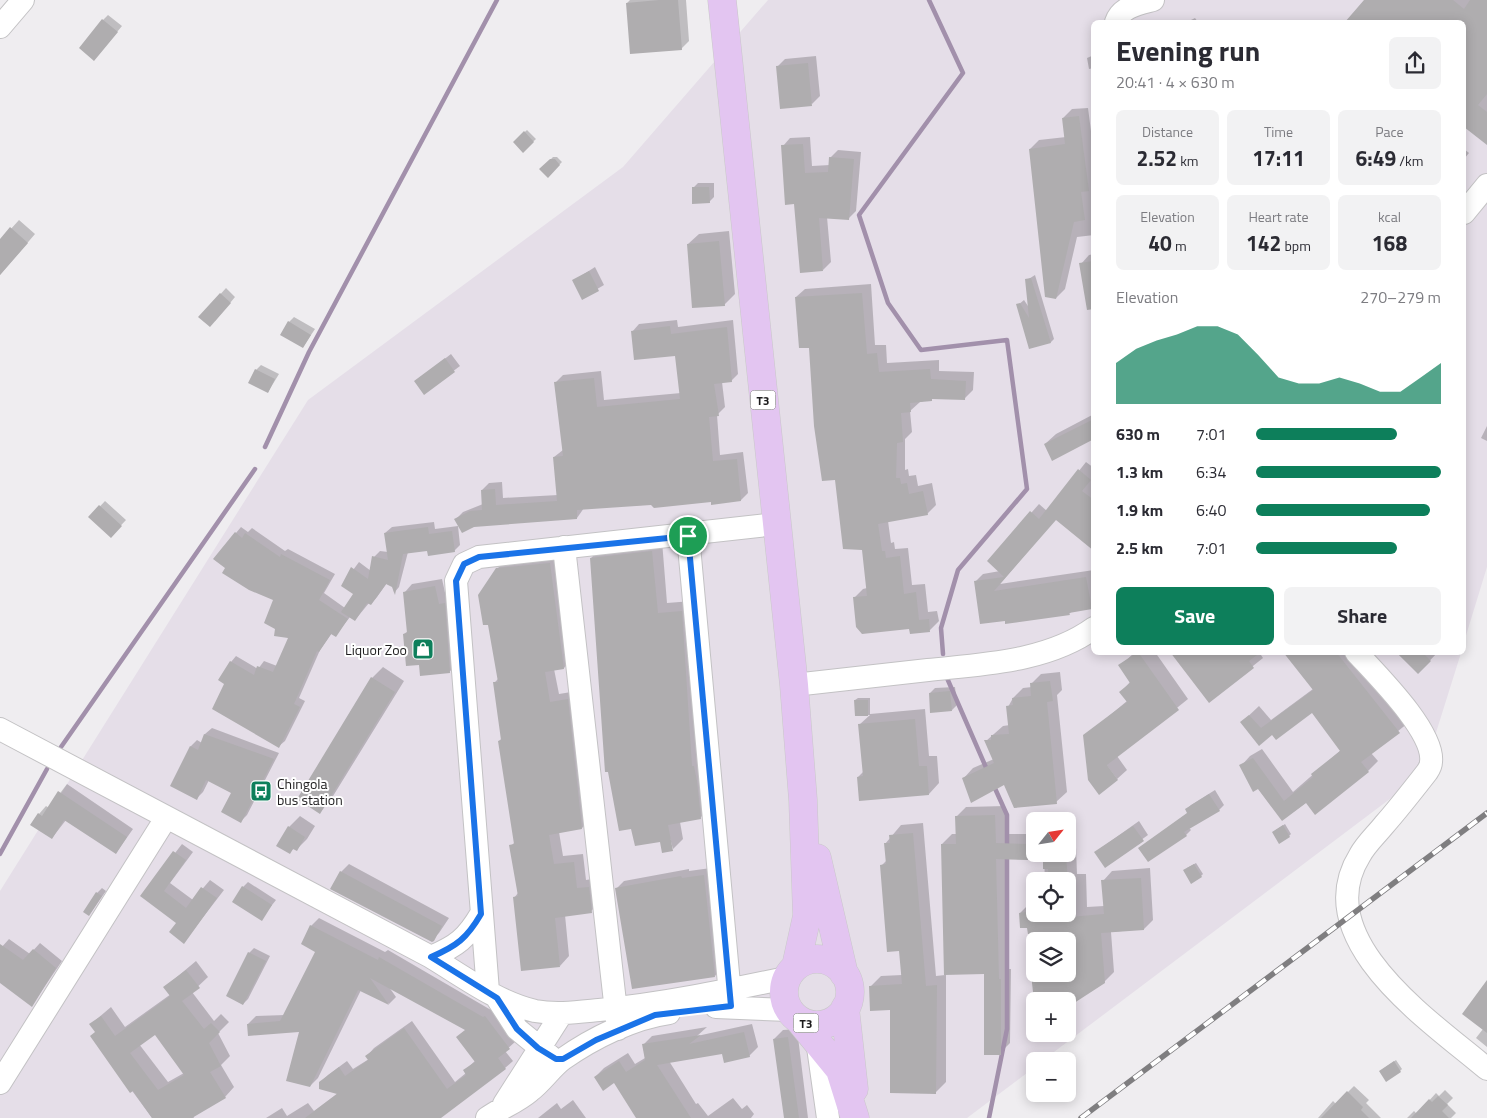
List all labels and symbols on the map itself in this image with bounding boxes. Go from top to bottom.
road number: T3 [750,390,776,410]
pin [667,515,709,557]
shop icon: Liquor Zoo [411,637,435,661]
place label: Liquor Zoo [345,639,407,660]
place label: Chingola bus station [277,773,343,810]
bus stop icon: Chingola bus station [249,779,273,803]
north arrow [1026,812,1076,862]
road number: T3 [794,1014,818,1032]

